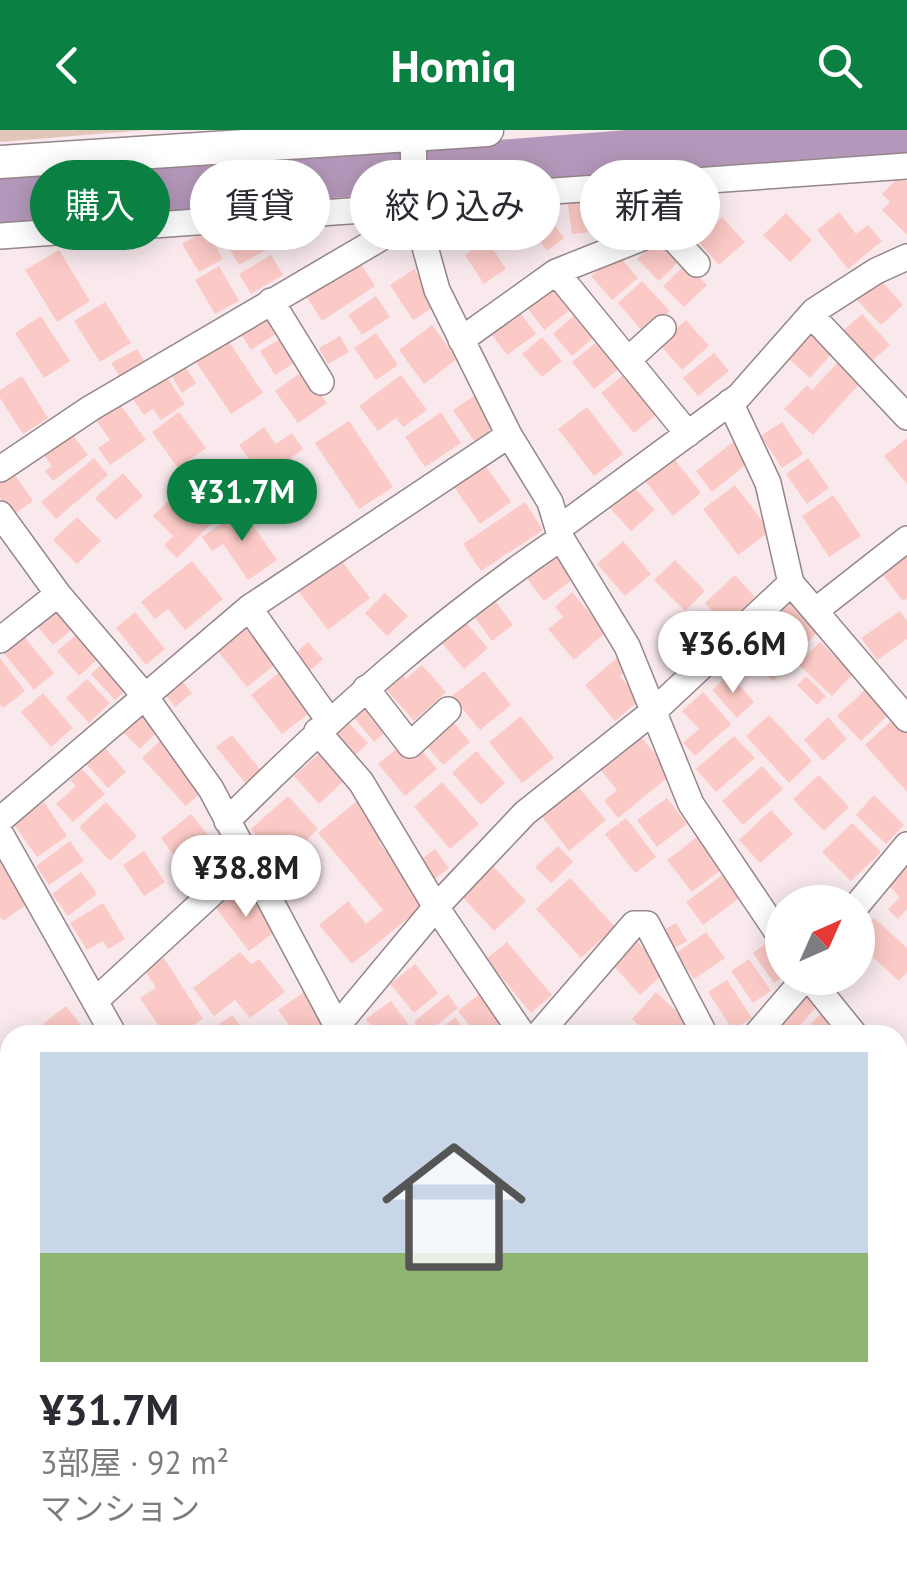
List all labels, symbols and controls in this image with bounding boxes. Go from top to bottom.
text: Homiq [391,36,516,94]
icon: back [40,38,95,93]
icon: search [812,38,867,93]
chip: 購入 [30,160,170,250]
chip: 賃貸 [190,160,330,250]
chip: 絞り込み [350,160,560,250]
chip: 新着 [580,160,720,250]
pin: ¥31.7M [161,459,323,544]
text: ¥31.7M [189,470,295,512]
pin: ¥36.6M [652,611,814,696]
text: ¥36.6M [680,622,786,664]
pin: ¥38.8M [165,835,327,920]
text: ¥38.8M [193,846,299,888]
north arrow [765,885,875,995]
map controls [765,885,875,995]
icon: home [364,1117,544,1297]
text: ¥31.7M [40,1382,179,1437]
text: 3部屋 · 92 m² [40,1441,229,1483]
text: マンション [40,1487,200,1529]

